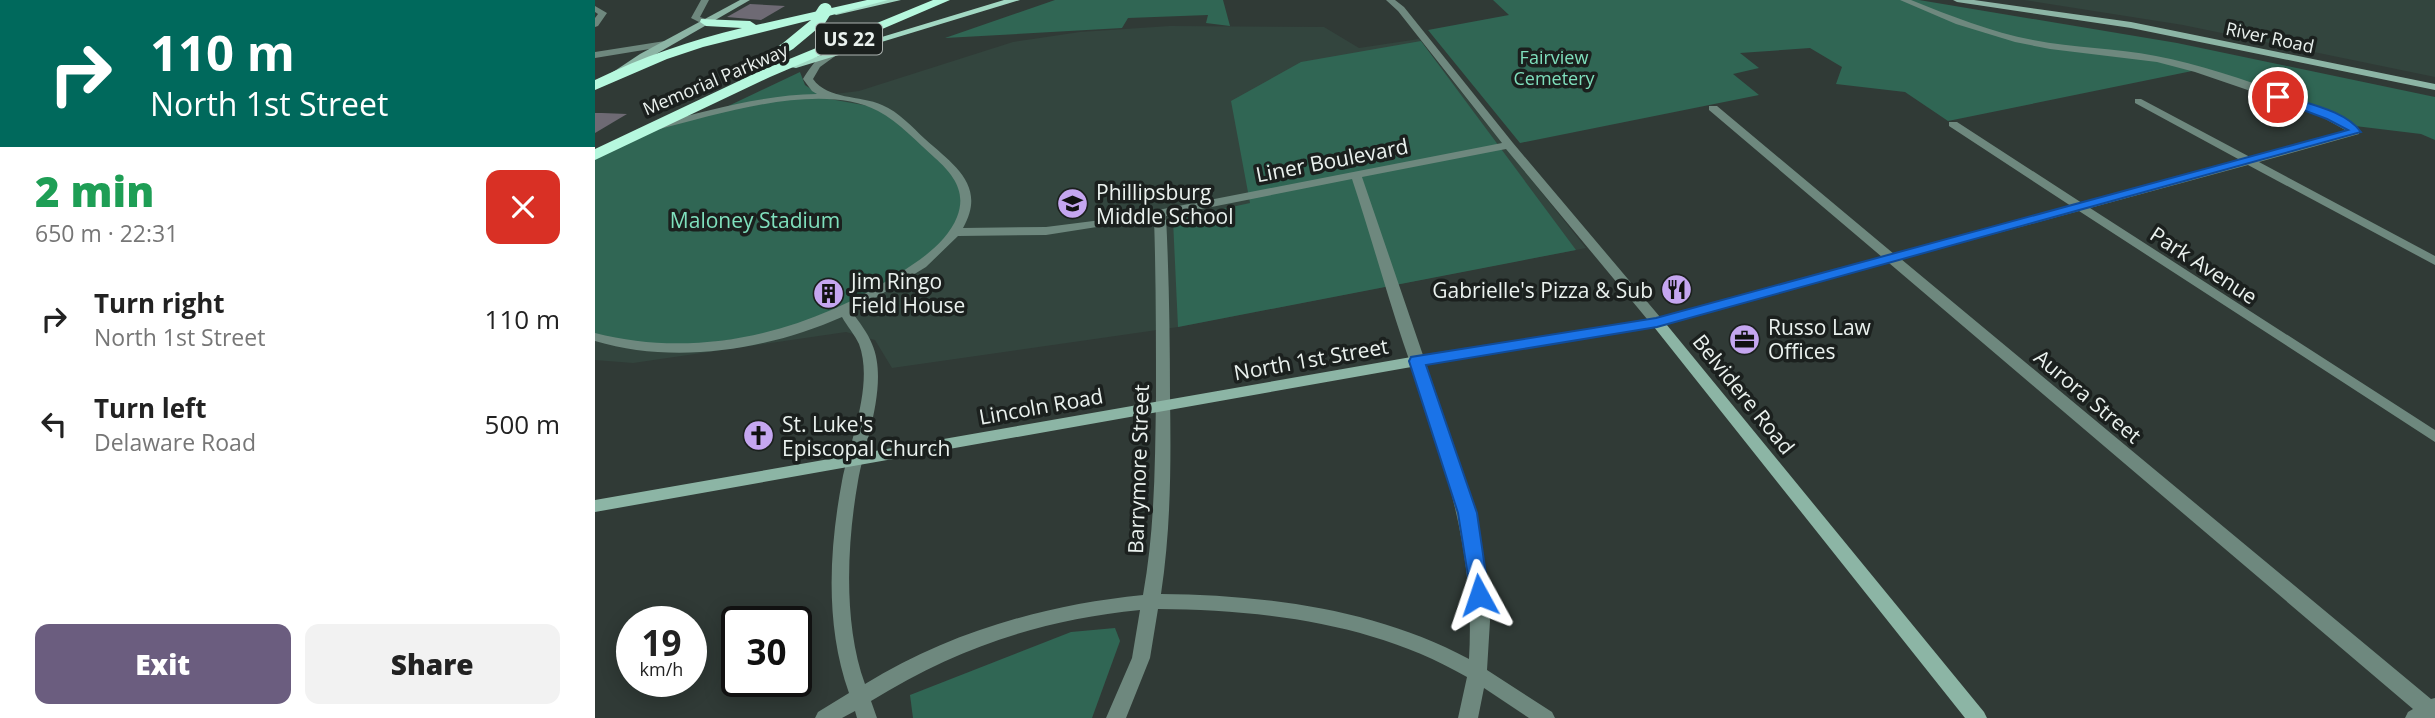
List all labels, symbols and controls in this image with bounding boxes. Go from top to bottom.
street label: River Road [2224,16,2316,58]
text: 110 m [150,19,295,85]
road number: US 22 [816,23,882,54]
icon: right [35,28,126,119]
street label: Memorial Parkway [639,37,792,120]
park label: Fairview Cemetery [1513,45,1596,90]
pin [2248,67,2308,127]
icon: arrive [2259,78,2297,116]
text: North 1st Street [150,82,388,125]
street label: Liner Boulevard [1253,131,1411,189]
text: 2 min [35,162,154,219]
button: close [486,170,560,244]
place label: Phillipsburg Middle School [1096,178,1233,230]
school or university icon: Phillipsburg Middle School [1056,187,1090,221]
park label: Maloney Stadium [670,206,840,234]
text: 650 m · 22:31 [35,217,178,249]
street label: Park Avenue [2145,220,2263,310]
place label: Jim Ringo Field House [849,267,965,319]
restaurant icon: Gabrielle's Pizza & Sub [1659,273,1693,307]
building icon: Jim Ringo Field House [811,276,845,310]
place label: Gabrielle's Pizza & Sub [1432,276,1653,304]
text: Turn right [94,285,225,321]
icon: right [35,300,73,338]
text: 110 m [485,301,560,337]
place label: Russo Law Offices [1768,313,1872,365]
text: North 1st Street [94,321,265,353]
office icon: Russo Law Offices [1728,322,1762,356]
street label: Belvidere Road [1687,328,1801,460]
street label: North 1st Street [1232,332,1390,386]
street label: Aurora Street [2029,343,2147,449]
street label: Lincoln Road [977,381,1105,431]
street label: Barrymore Street [1121,384,1155,554]
text: Turn left [94,390,206,426]
icon: left [35,405,73,443]
text: 500 m [485,406,560,442]
place label: St. Luke's Episcopal Church [782,410,950,462]
church icon: St. Luke's Episcopal Church [742,419,776,453]
text: Delaware Road [94,426,256,458]
position arrow [1442,558,1516,632]
speed limit sign: 30 [721,606,812,697]
text: 19 [641,619,682,666]
button: Exit [35,624,291,704]
button: Share [305,624,560,704]
text: km/h [640,657,683,681]

